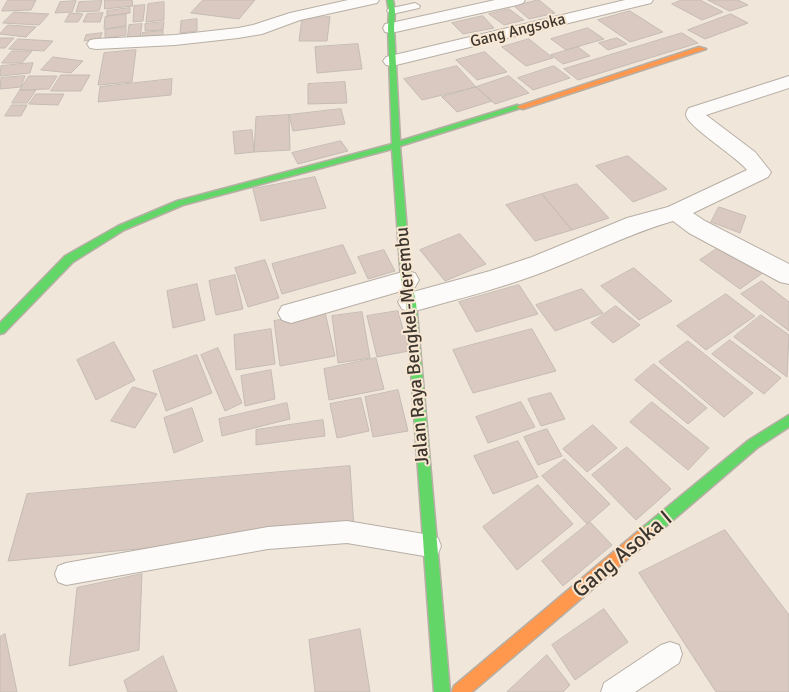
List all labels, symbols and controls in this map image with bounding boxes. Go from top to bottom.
street label: Gang Angsoka [468,10,568,52]
street label: Jalan Raya Bengkel-Merembu [391,226,435,466]
street label: Gang Asoka I [568,506,678,604]

